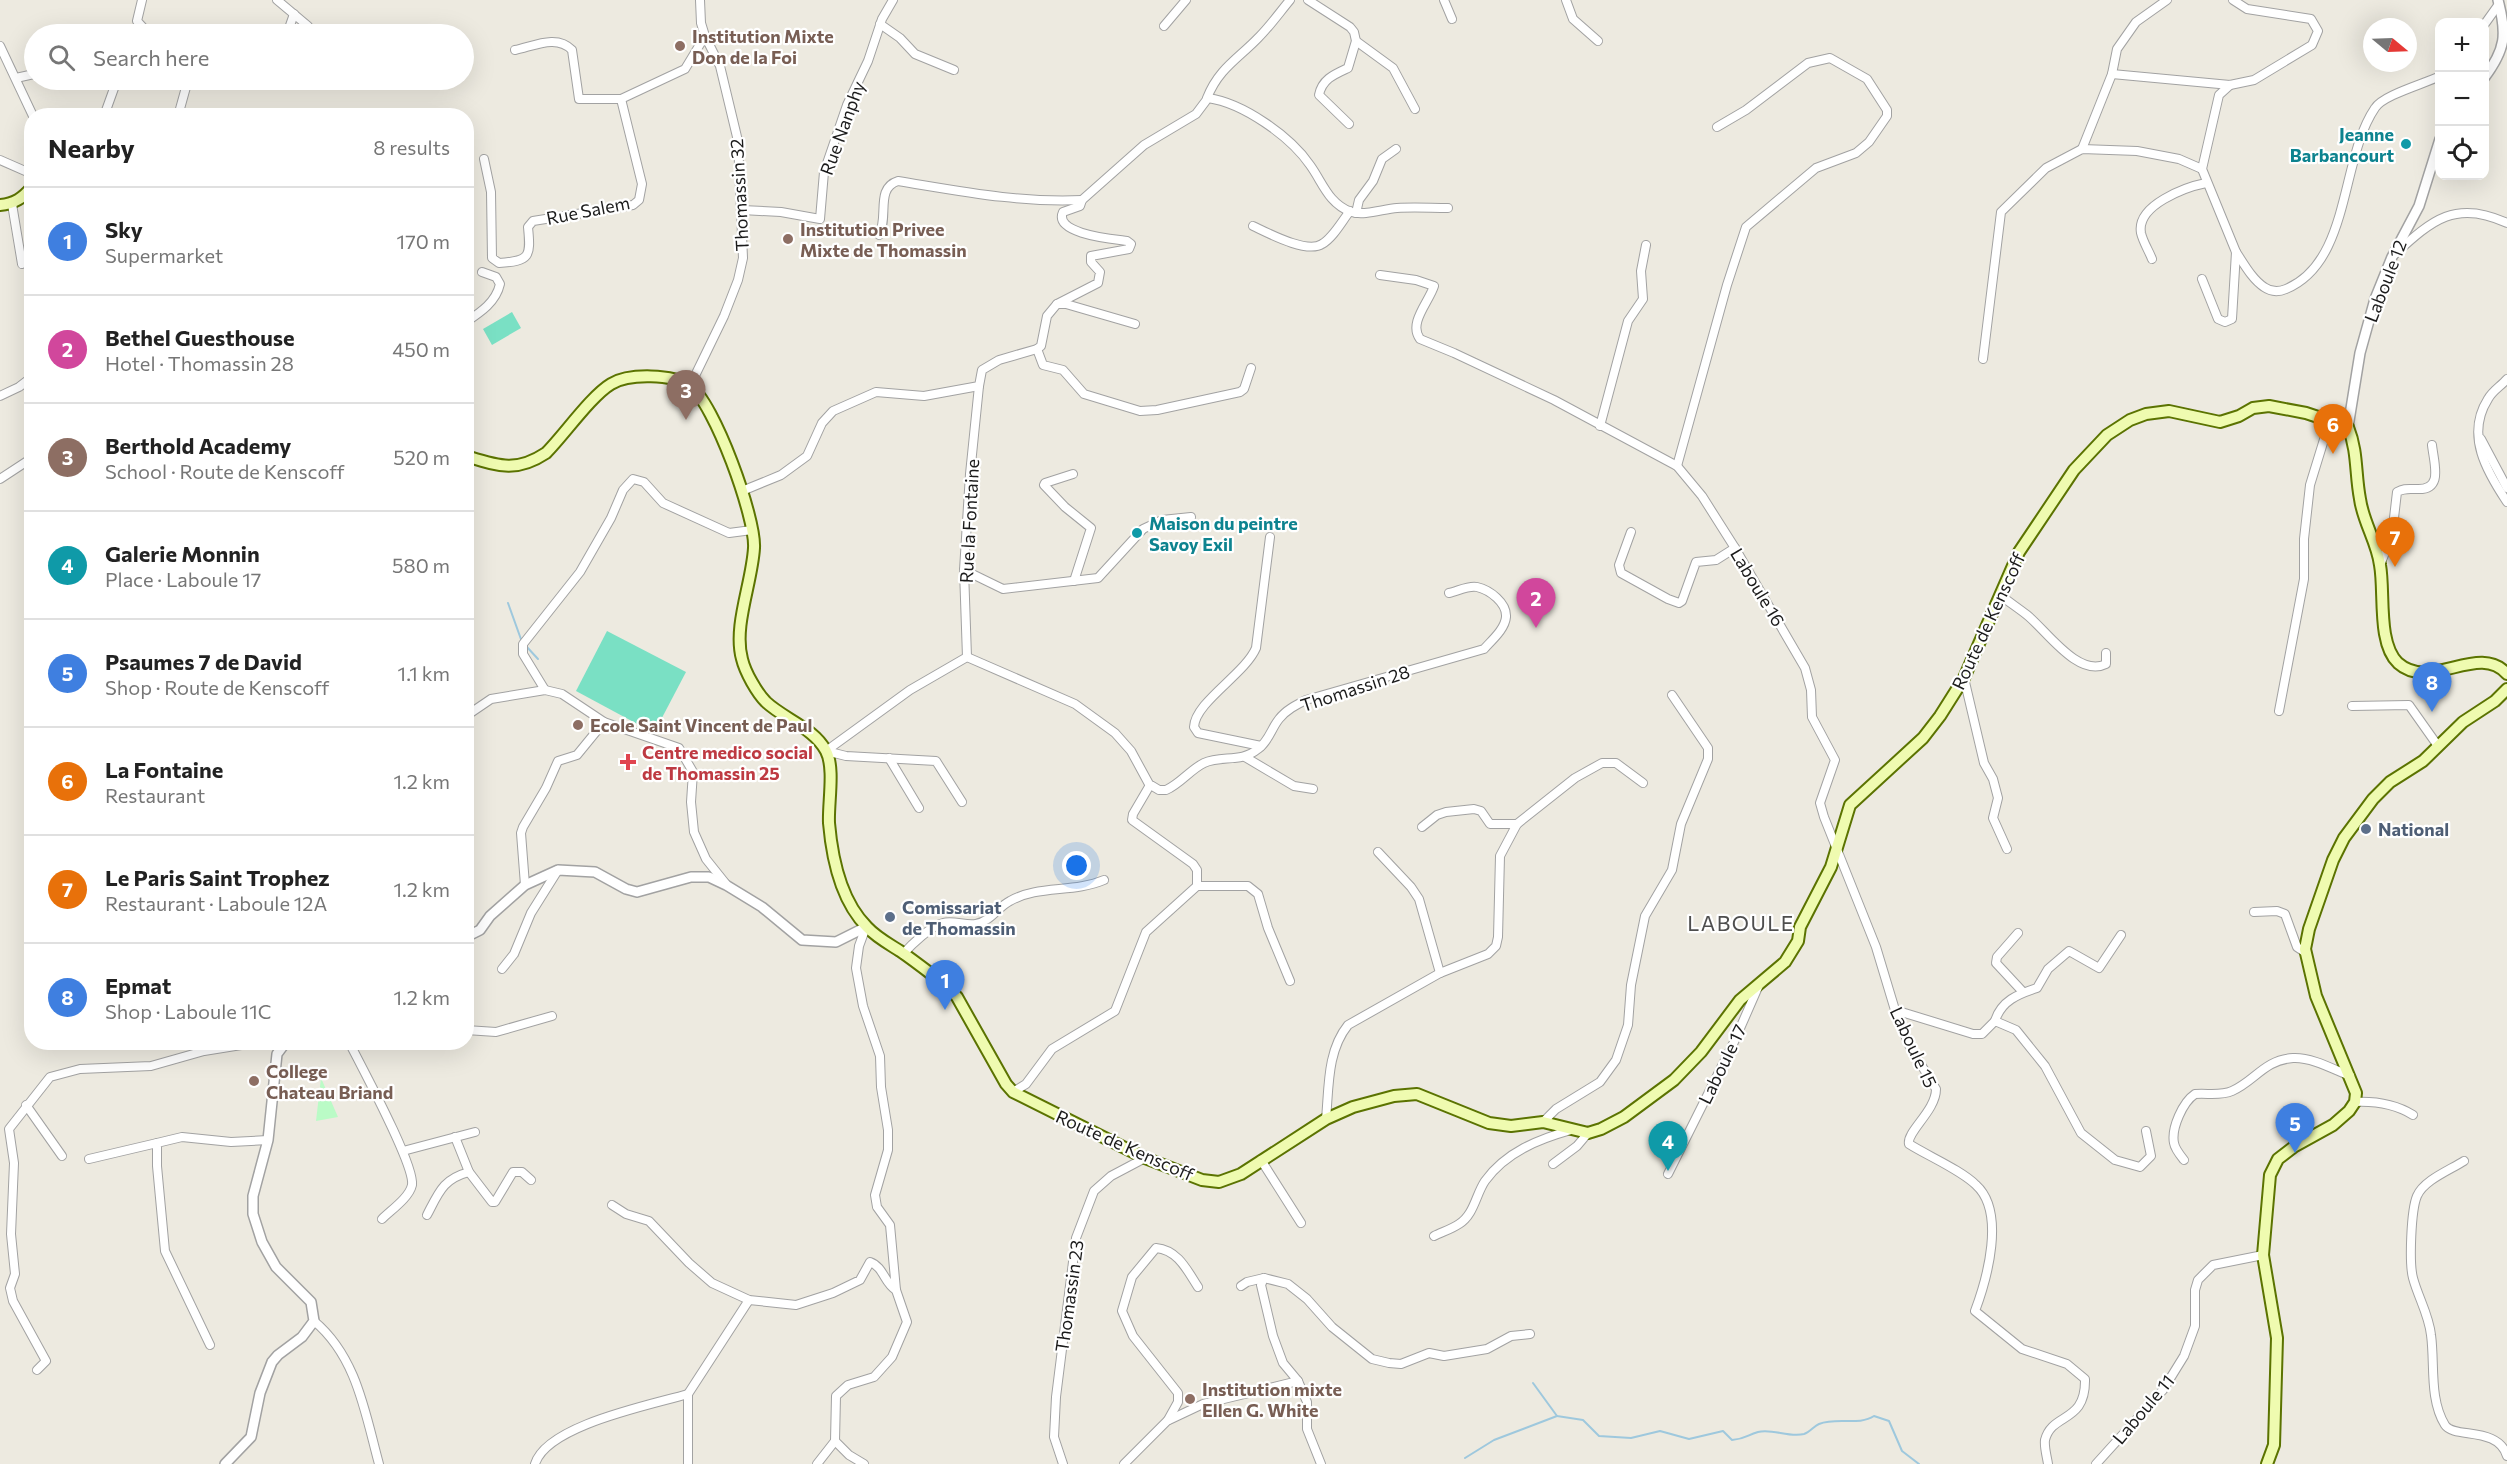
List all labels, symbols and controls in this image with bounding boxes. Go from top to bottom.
north arrow [2363,18,2417,72]
map controls [2435,18,2489,180]
button: + [2435,18,2489,72]
search box [24,24,474,90]
place label: Institution Mixte Don de la Foi [692,25,834,68]
marker: Institution Mixte Don de la Foi [673,39,687,53]
icon: search [45,41,78,74]
text: Search here [93,44,209,71]
button: − [2435,72,2489,126]
street label: Rue Nanphy [815,78,869,178]
place label: Jeanne Barbancourt [2290,123,2394,166]
button: locate [2435,126,2489,180]
text: Nearby [48,132,135,163]
text: 8 results [373,135,450,159]
marker: Jeanne Barbancourt [2399,137,2413,151]
street label: Thomassin 32 [725,138,753,252]
street label: Rue Salem [544,191,632,229]
text: Sky [105,216,143,243]
place label: Institution Privee Mixte de Thomassin [800,218,967,261]
text: 1 [63,229,72,253]
text: 170 m [397,229,450,253]
marker: Institution Privee Mixte de Thomassin [781,232,795,246]
street label: Laboule 12 [2359,237,2411,325]
text: Supermarket [105,243,223,267]
text: Bethel Guesthouse [105,324,295,351]
text: 2 [62,337,73,361]
text: 450 m [392,337,450,361]
text: Hotel · Thomassin 28 [105,351,294,375]
pin: 3 [666,370,706,420]
pin: 6 [2314,404,2352,454]
text: Berthold Academy [105,432,291,459]
text: 3 [62,445,73,469]
text: 520 m [393,445,450,469]
street label: Rue la Fontaine [955,458,983,584]
text: School · Route de Kenscoff [105,459,345,483]
place label: Maison du peintre Savoy Exil [1149,512,1298,555]
pin: 7 [2376,518,2414,567]
marker: Maison du peintre Savoy Exil [1130,526,1144,540]
text: Galerie Monnin [105,540,260,567]
street label: Laboule 16 [1726,544,1790,630]
street label: Route de Kenscoff [1947,549,2029,693]
text: 4 [61,553,74,577]
text: 580 m [392,553,450,577]
text: Place · Laboule 17 [105,567,261,591]
pin: 2 [1516,578,1556,628]
text: Psaumes 7 de David [105,648,302,675]
street label: Thomassin 28 [1298,660,1412,716]
text: 5 [62,661,73,685]
text: 1.1 km [398,661,450,685]
pin: 8 [2412,662,2452,712]
text: Shop · Route de Kenscoff [105,675,329,699]
place label: Ecole Saint Vincent de Paul [590,714,812,736]
marker: Ecole Saint Vincent de Paul [571,718,585,732]
place label: Centre medico social de Thomassin 25 [642,741,813,784]
marker: Centre medico social de Thomassin 25 [619,753,637,771]
text: La Fontaine [105,756,223,783]
text: 6 [61,769,74,793]
text: 1.2 km [394,769,450,793]
text: Restaurant [105,783,205,807]
place label: National [2378,818,2449,840]
marker: National [2359,822,2373,836]
your location [1062,851,1091,880]
text: Le Paris Saint Trophez [105,864,330,891]
text: 7 [62,877,73,901]
text: 1.2 km [394,877,450,901]
text: Restaurant · Laboule 12A [105,891,327,915]
place label: Comissariat de Thomassin [902,896,1016,939]
marker: Comissariat de Thomassin [883,910,897,924]
district label: LABOULE [1687,910,1795,935]
pin: 1 [926,960,964,1010]
text: Epmat [105,972,171,999]
text: 8 [61,985,74,1009]
text: 1.2 km [394,985,450,1009]
text: Shop · Laboule 11C [105,999,271,1023]
street label: Laboule 15 [1886,1003,1942,1091]
street label: Laboule 17 [1693,1021,1751,1107]
place label: College Chateau Briand [266,1060,393,1103]
marker: College Chateau Briand [247,1074,261,1088]
pin: 5 [2276,1104,2314,1153]
street label: Route de Kenscoff [1053,1105,1198,1185]
pin: 4 [1648,1122,1688,1171]
street label: Thomassin 23 [1050,1239,1088,1353]
street label: Laboule 11 [2108,1370,2178,1448]
place label: Institution mixte Ellen G. White [1202,1378,1342,1421]
marker: Institution mixte Ellen G. White [1183,1392,1197,1406]

